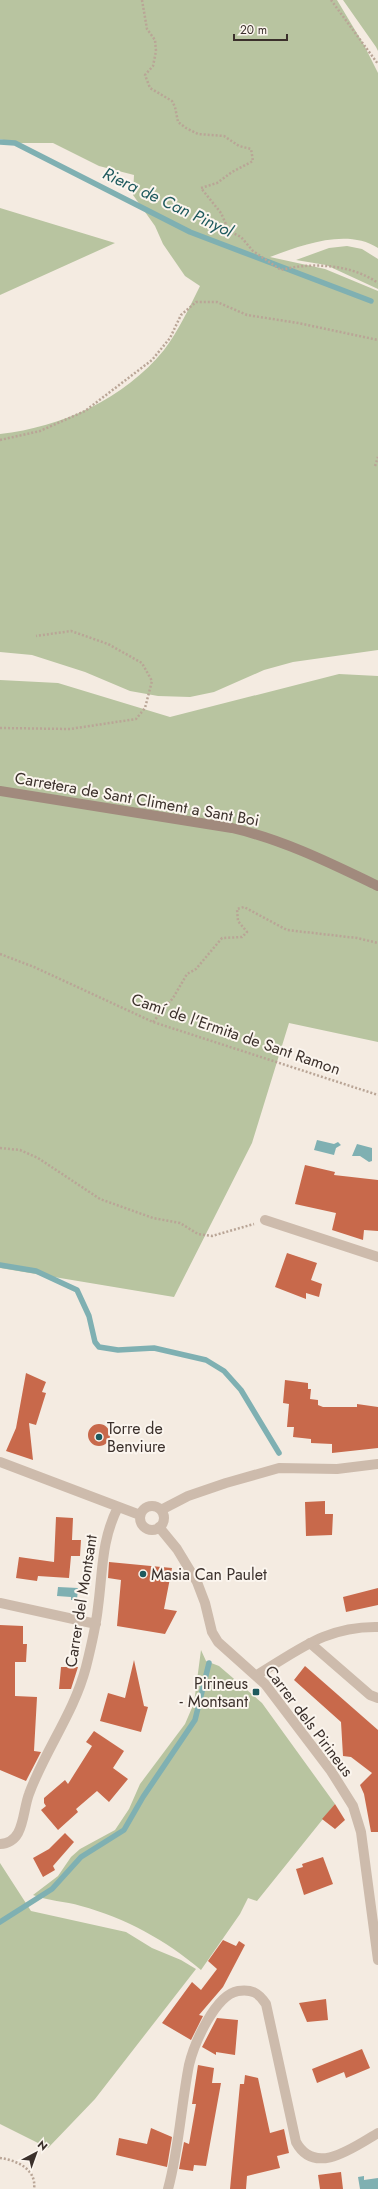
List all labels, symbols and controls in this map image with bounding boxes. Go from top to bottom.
scale bar [234,16,287,42]
text: 20 m [240,21,267,39]
water label: Riera de Can Pinyol [99,161,238,243]
street label: Carretera de Sant Climent a Sant Boi [13,766,261,832]
street label: Camí de l'Ermita de Sant Ramon [128,987,344,1081]
place label: Torre de Benviure [107,1417,166,1458]
marker: Torre de Benviure [94,1432,104,1442]
street label: Carrer del Montsant [59,1533,103,1669]
place label: Masia Can Paulet [151,1563,267,1586]
marker: Masia Can Paulet [138,1569,148,1579]
street label: Carrer dels Pirineus [259,1660,359,1782]
place label: Pirineus - Montsant [180,1672,248,1713]
marker: Pirineus - Montsant [251,1687,261,1697]
north arrow [16,2133,56,2173]
text: N [34,2137,51,2154]

